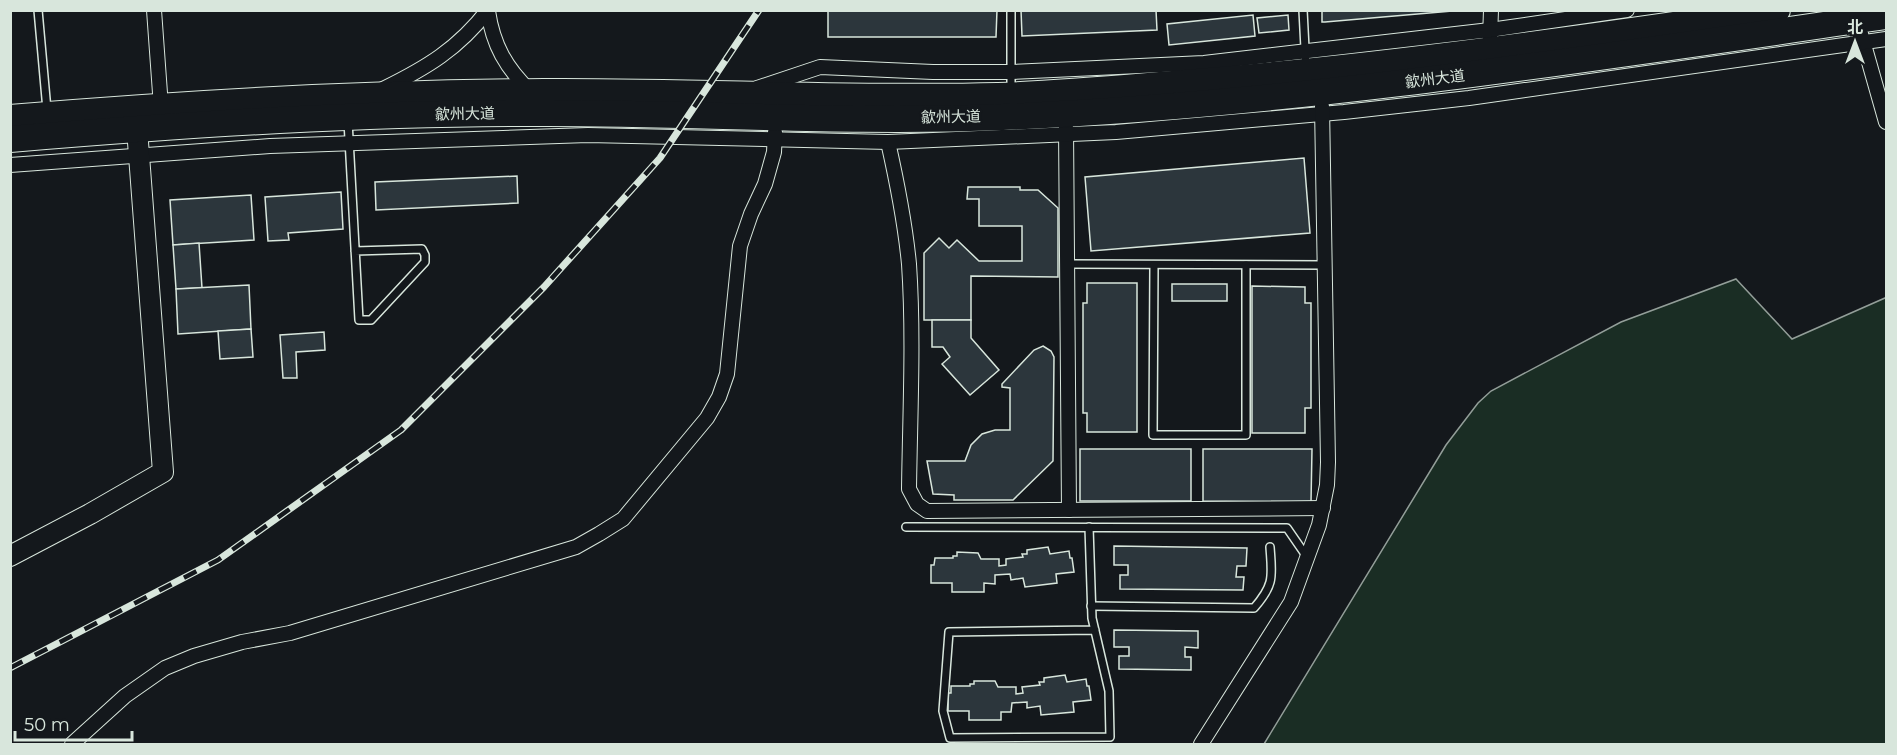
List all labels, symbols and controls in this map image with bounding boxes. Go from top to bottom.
north arrow [1825,12,1885,72]
text: 北 [1847,18,1863,37]
street label: 歙州大道 [1404,65,1466,92]
street label: 歙州大道 [435,103,495,124]
street label: 歙州大道 [921,106,981,127]
scale bar [15,704,132,742]
text: 50 m [24,714,70,736]

